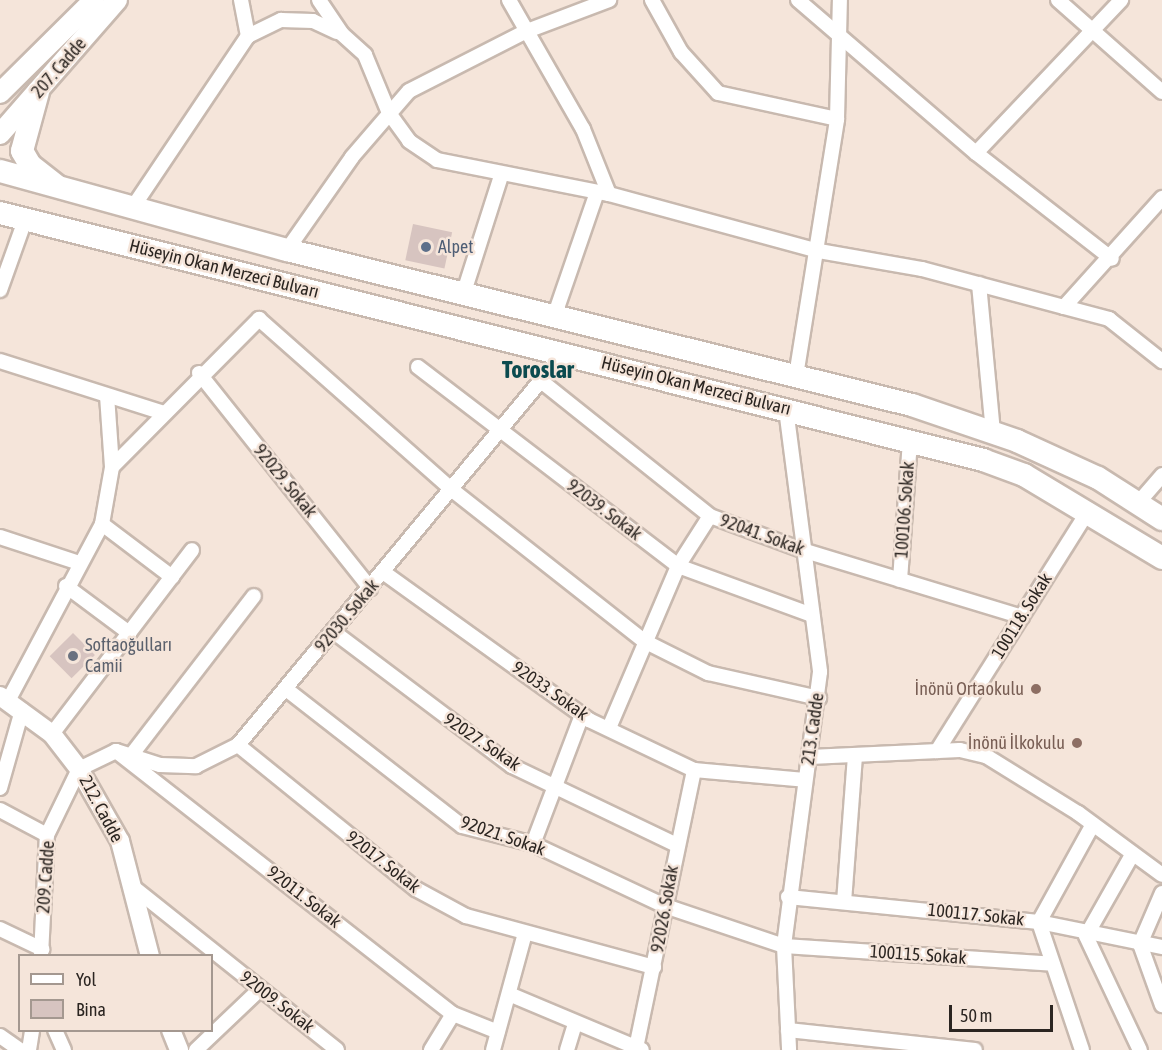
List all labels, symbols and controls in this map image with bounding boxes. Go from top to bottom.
street label: 207. Cadde [27,33,91,103]
street label: Hüseyin Okan Merzeci Bulvarı [127,235,321,303]
place label: Alpet [438,236,473,258]
marker: Alpet [419,240,433,254]
street label: Hüseyin Okan Merzeci Bulvarı [599,352,793,420]
district label: Toroslar [502,356,574,384]
street label: 92029. Sokak [249,440,321,522]
street label: 100106. Sokak [891,461,919,559]
street label: 92039. Sokak [562,475,646,545]
street label: 92041. Sokak [717,510,807,560]
street label: 100118. Sokak [987,569,1057,663]
street label: 92030. Sokak [310,575,384,657]
place label: Softaoğulları Camii [85,635,172,678]
marker: Softaoğulları Camii [66,649,80,663]
street label: 92033. Sokak [508,657,592,725]
place label: İnönü Ortaokulu [915,678,1024,700]
marker: İnönü Ortaokulu [1029,682,1043,696]
street label: 213. Cadde [797,691,829,767]
street label: 92027. Sokak [439,708,525,776]
place label: İnönü İlkokulu [968,732,1065,754]
marker: İnönü İlkokulu [1070,736,1084,750]
street label: 212. Cadde [74,772,128,846]
street label: 92021. Sokak [458,811,548,861]
street label: 92017. Sokak [342,826,424,898]
street label: 209. Cadde [33,840,59,914]
street label: 92011. Sokak [263,861,345,933]
street label: 92026. Sokak [647,864,683,954]
street label: 100117. Sokak [927,899,1025,931]
street label: 100115. Sokak [869,941,967,969]
legend [18,954,213,1032]
street label: 92009. Sokak [236,966,318,1038]
text: Yol [76,969,96,990]
scale bar [952,993,1056,1031]
text: Bina [76,999,106,1020]
text: 50 m [960,1005,992,1026]

